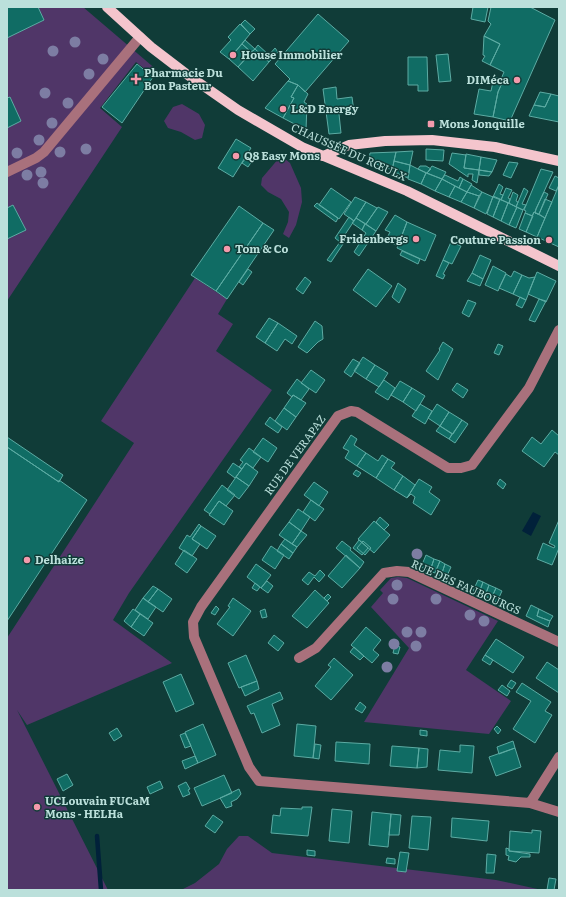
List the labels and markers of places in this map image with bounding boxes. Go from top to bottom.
place label: House Immobilier [241,46,343,62]
marker: House Immobilier [228,50,238,60]
place label: Pharmacie Du Bon Pasteur [144,64,223,93]
place label: DIMéca [467,71,510,87]
marker: Pharmacie Du Bon Pasteur [131,74,141,84]
marker: DIMéca [512,75,522,85]
place label: L&D Energy [291,100,359,116]
marker: L&D Energy [278,104,288,114]
place label: Mons Jonquille [439,115,525,131]
marker: Mons Jonquille [426,119,436,129]
place label: Q8 Easy Mons [244,147,320,163]
marker: Q8 Easy Mons [231,151,241,161]
place label: Fridenbergs [339,230,409,246]
place label: Couture Passion [450,231,541,247]
marker: Fridenbergs [411,234,421,244]
marker: Couture Passion [544,235,554,245]
place label: Tom & Co [235,240,289,256]
marker: Tom & Co [222,244,232,254]
place label: Delhaize [35,551,84,567]
marker: Delhaize [22,555,32,565]
place label: UCLouvain FUCaM Mons - HELHa [45,792,150,821]
marker: UCLouvain FUCaM Mons - HELHa [32,802,42,812]

